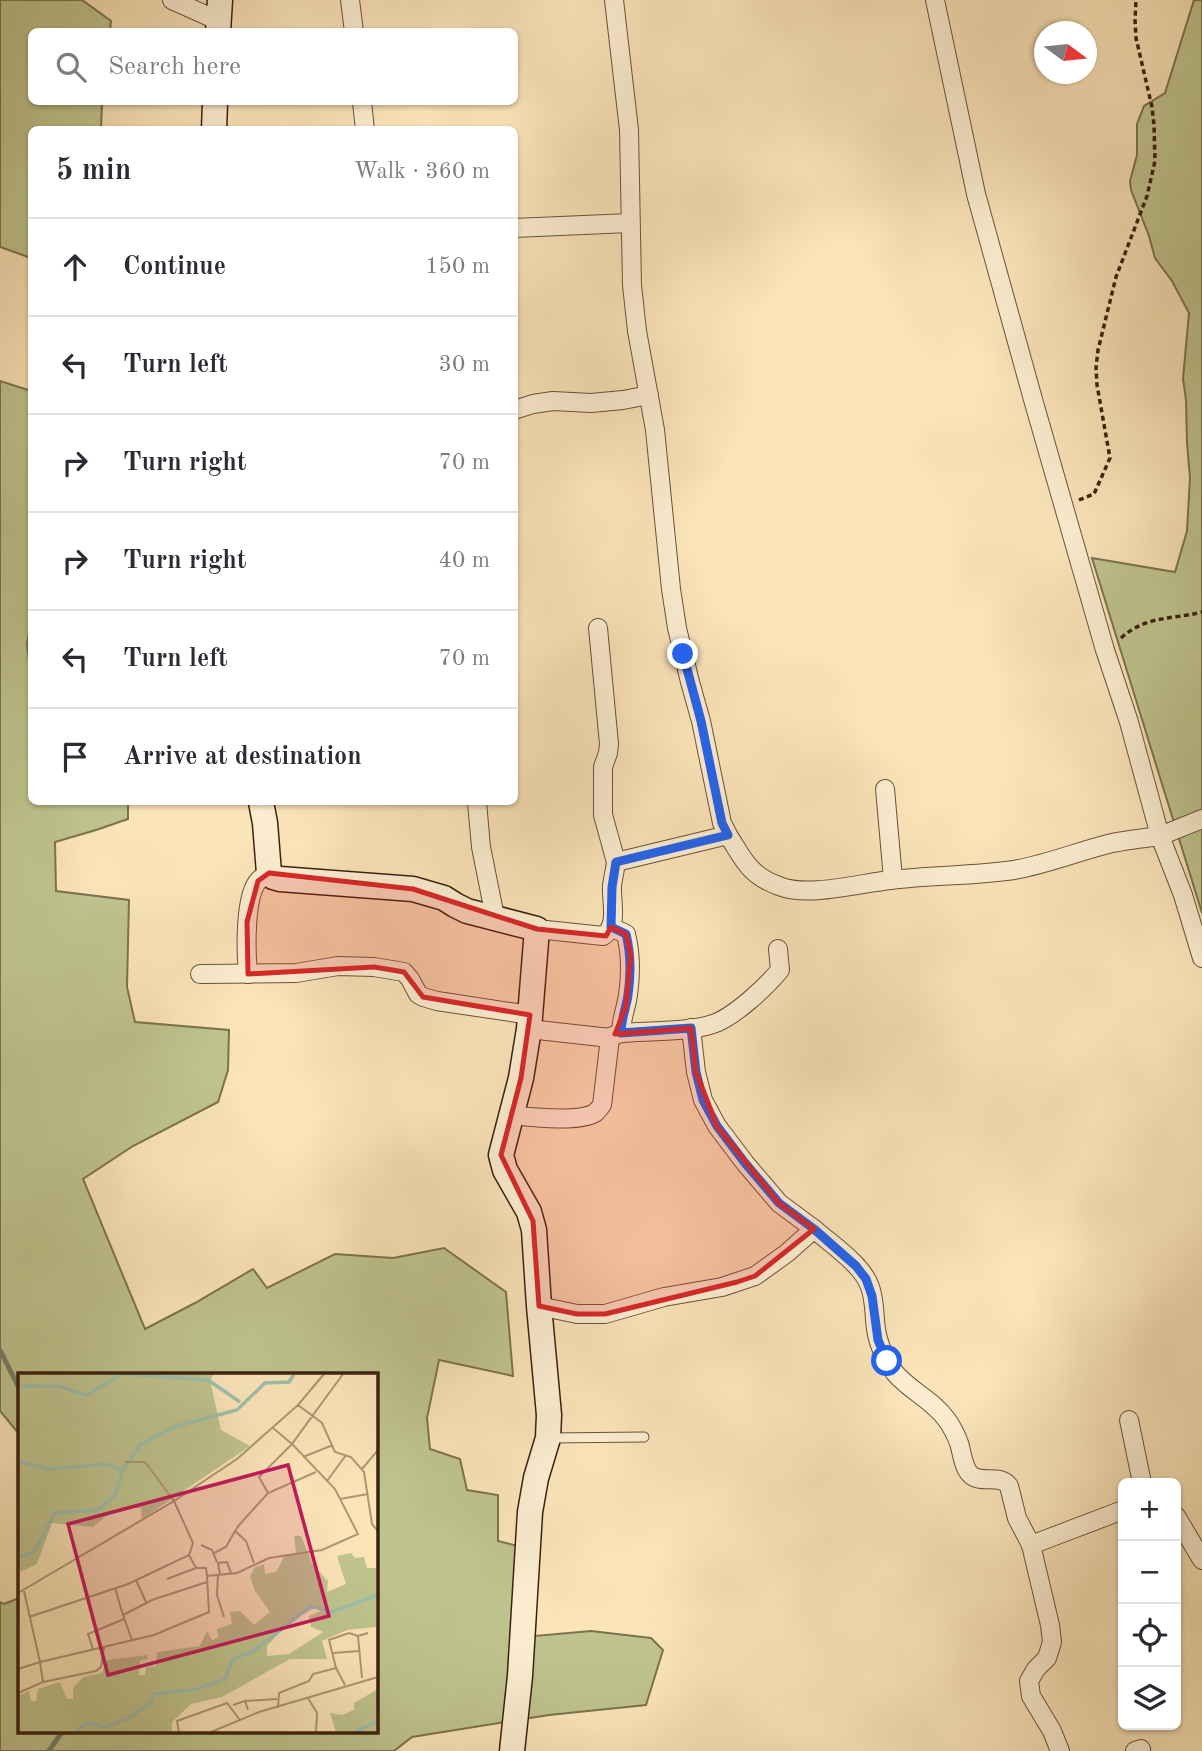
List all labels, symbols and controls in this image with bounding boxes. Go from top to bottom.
north arrow [1034,21,1097,84]
search box [28,28,518,105]
icon: search [52,48,90,86]
text: Search here [108,54,241,80]
text: 5 min [56,156,131,186]
text: Walk · 360 m [354,160,490,183]
icon: ahead [56,248,94,286]
text: Continue [123,254,226,280]
text: 150 m [425,255,490,278]
icon: left [56,346,94,384]
text: Turn left [123,352,228,378]
text: 30 m [439,353,490,376]
icon: right [56,444,94,482]
text: Turn right [123,450,246,476]
text: 70 m [439,451,490,474]
icon: right [56,542,94,580]
text: Turn right [123,548,246,574]
text: 40 m [439,549,490,572]
route end [667,638,698,669]
icon: left [56,640,94,678]
text: Turn left [123,646,228,672]
text: 70 m [439,647,490,670]
icon: arrive [56,738,94,776]
text: Arrive at destination [123,744,362,770]
route start [871,1345,902,1376]
inset map [18,1373,378,1734]
map controls [1118,1478,1181,1730]
button: + [1118,1478,1181,1541]
button: − [1118,1541,1181,1604]
button: locate [1118,1604,1181,1667]
button: layers [1118,1667,1181,1730]

